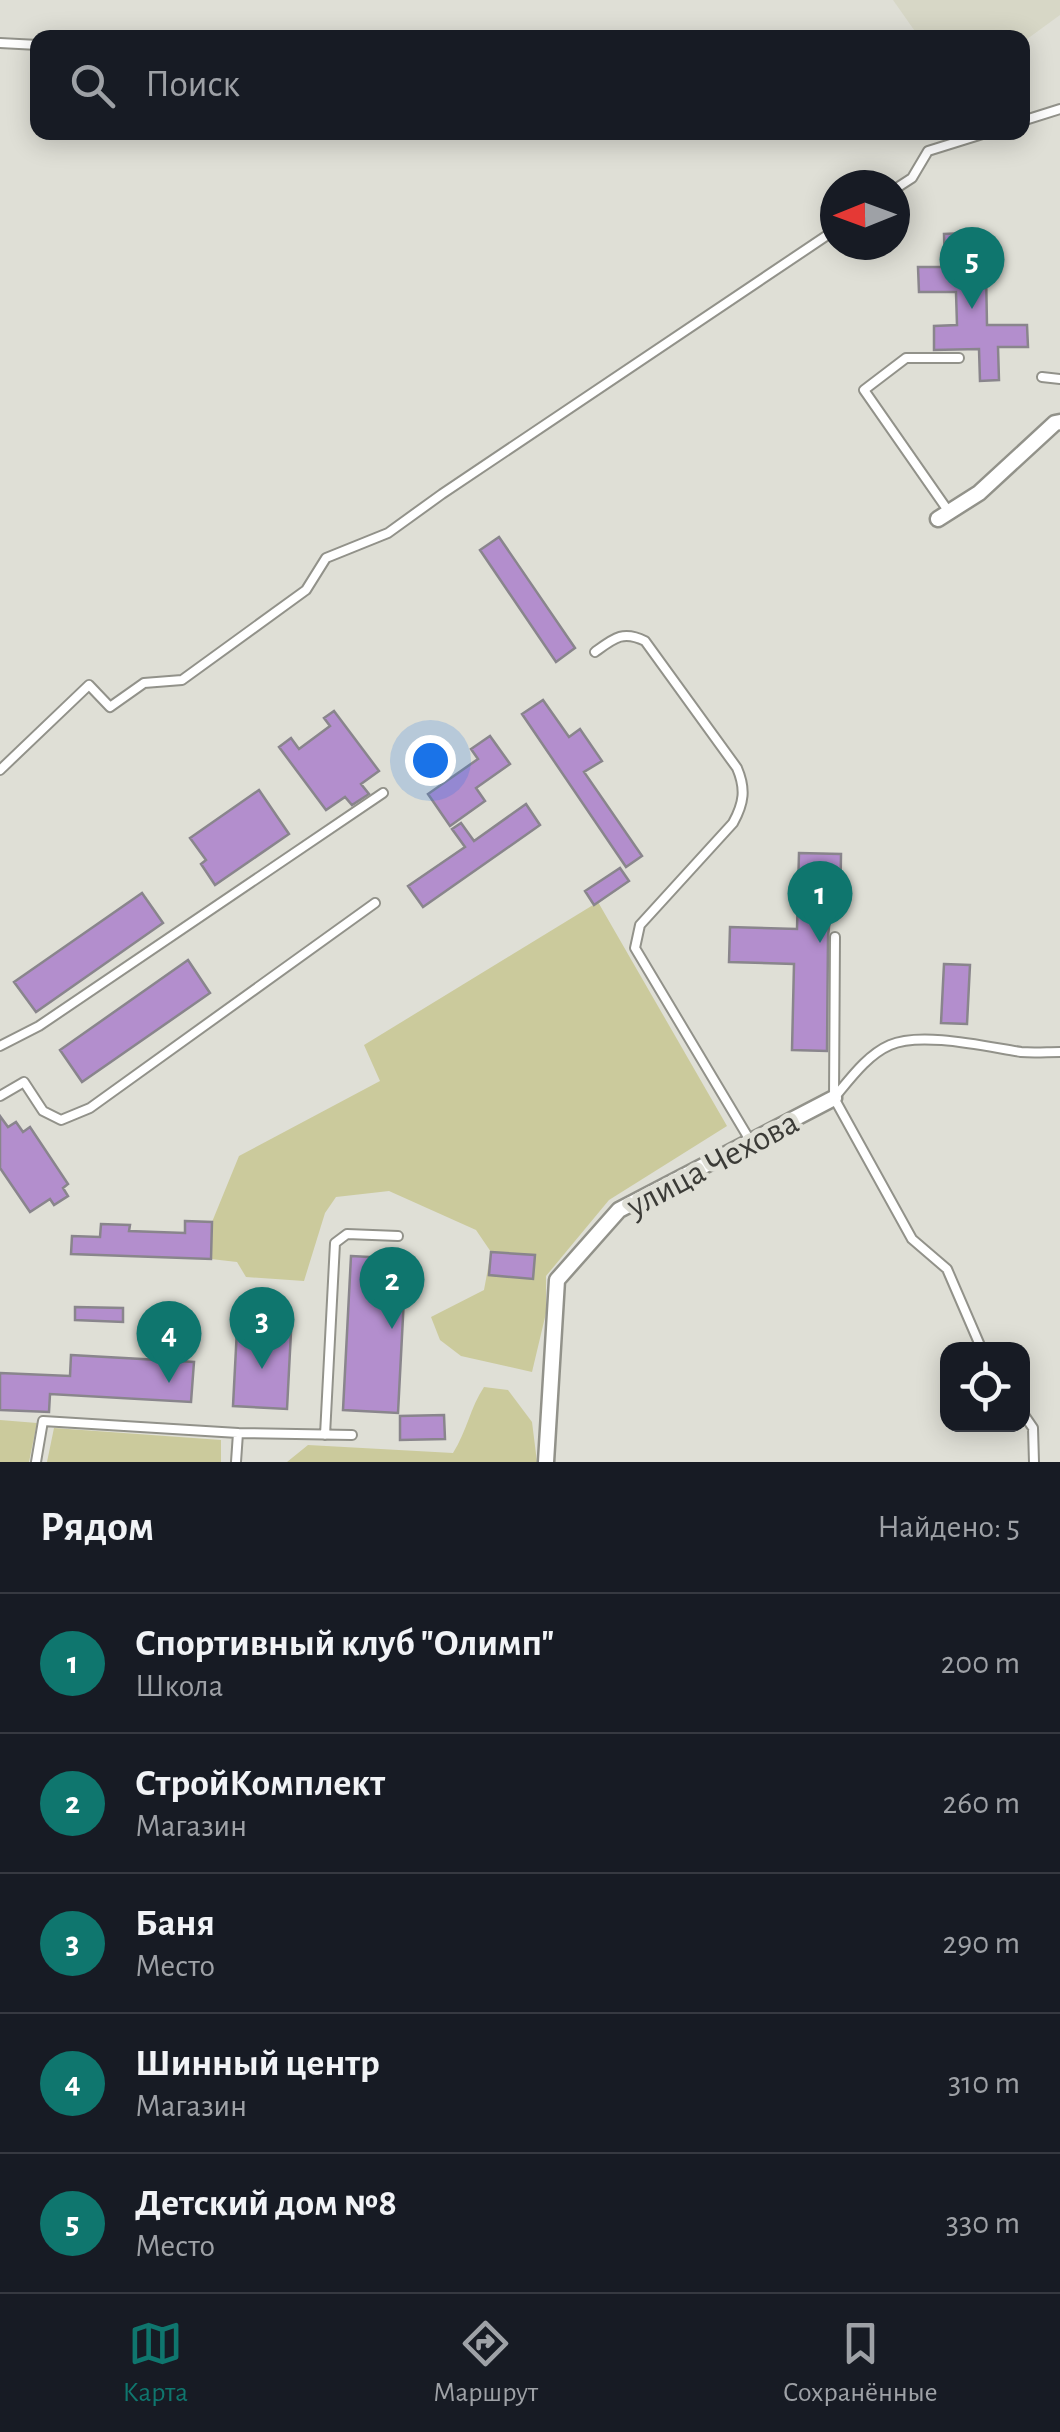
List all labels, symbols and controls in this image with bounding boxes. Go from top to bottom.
search box [30,30,1030,140]
icon: search [65,58,120,113]
text: Поиск [145,66,240,104]
north arrow [820,170,910,260]
pin: 5 [940,226,1004,309]
your location [405,735,456,786]
pin: 1 [788,860,852,943]
street label: улица Чехова [620,1105,804,1225]
pin: 2 [360,1246,424,1329]
pin: 3 [230,1286,294,1369]
pin: 4 [136,1300,202,1383]
map controls [940,1342,1030,1432]
button: locate [940,1342,1030,1432]
text: Рядом [40,1506,154,1548]
text: Найдено: 5 [877,1511,1020,1543]
text: Спортивный клуб "Олимп" [135,1625,554,1663]
text: 1 [67,1647,78,1679]
text: 200 m [941,1647,1020,1679]
text: Школа [135,1670,223,1702]
text: СтройКомплект [135,1765,385,1803]
text: 2 [65,1787,80,1819]
text: 260 m [943,1787,1020,1819]
text: Магазин [135,1810,247,1842]
text: Баня [135,1905,215,1943]
text: 3 [66,1927,79,1959]
text: 290 m [943,1927,1020,1959]
text: Место [135,1950,215,1982]
text: Шинный центр [135,2045,380,2083]
text: 4 [64,2067,81,2099]
text: 310 m [948,2067,1020,2099]
text: Магазин [135,2090,247,2122]
text: Детский дом №8 [135,2185,397,2223]
text: 5 [66,2207,79,2239]
text: 330 m [946,2207,1020,2239]
text: Место [135,2230,215,2262]
tab: Карта [122,2316,188,2410]
tab: Маршрут [433,2316,538,2410]
tab: Сохранённые [783,2316,938,2410]

